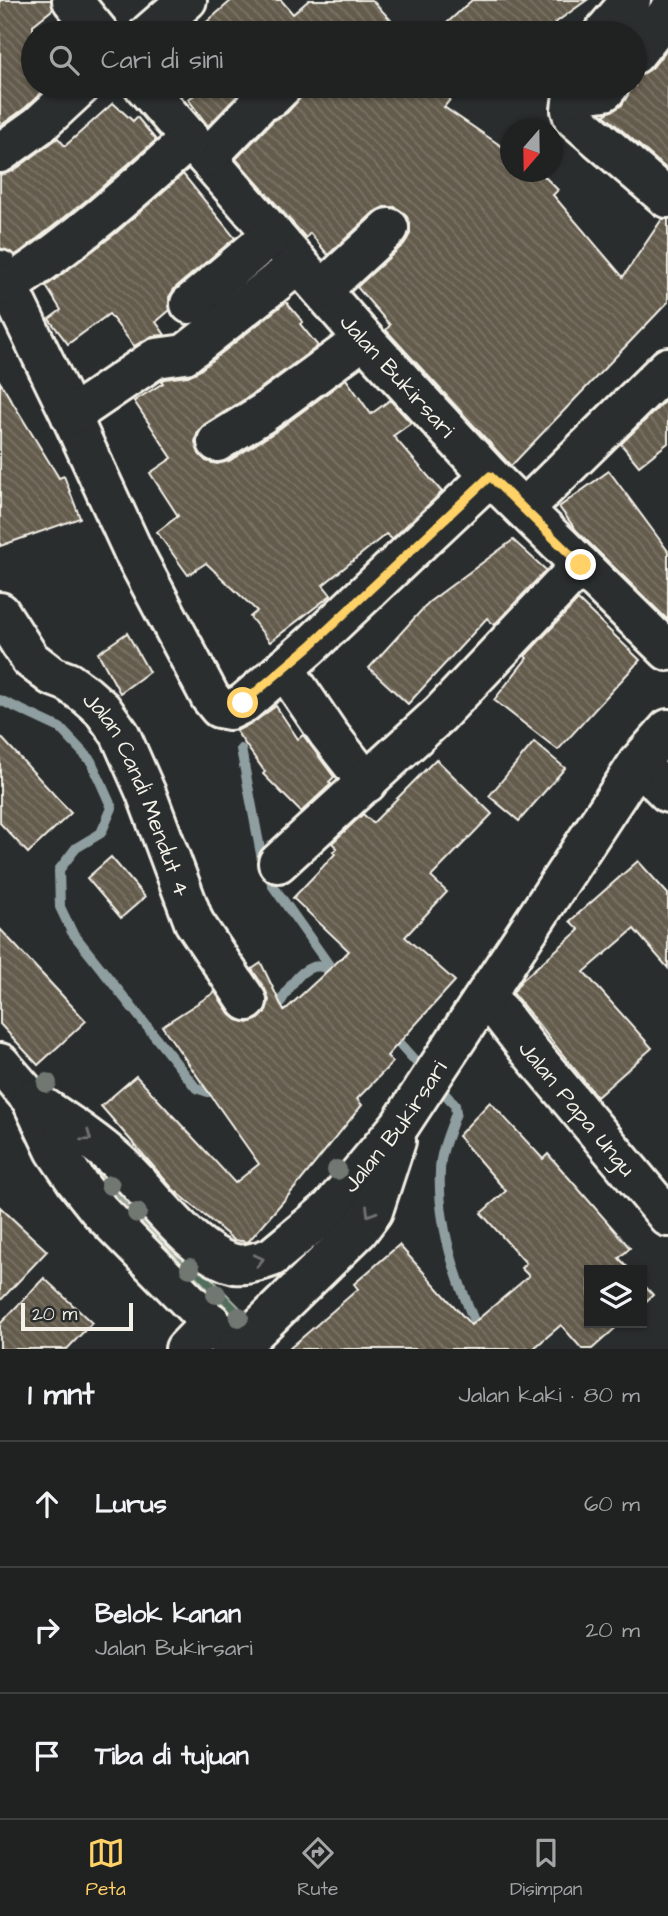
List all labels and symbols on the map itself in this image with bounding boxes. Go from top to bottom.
north arrow [500,119,563,182]
street label: Jalan Bukirsari [332,307,462,446]
route end [565,549,596,580]
street label: Jalan Candi Mendut 4 [75,684,198,901]
route start [227,687,258,718]
street label: Jalan Papa Ungu [510,1034,643,1184]
street label: Jalan Bukirsari [335,1054,455,1200]
one-way arrow [79,1129,92,1142]
one-way arrow [365,1205,378,1218]
one-way arrow [253,1254,265,1268]
scale bar [21,1300,133,1332]

